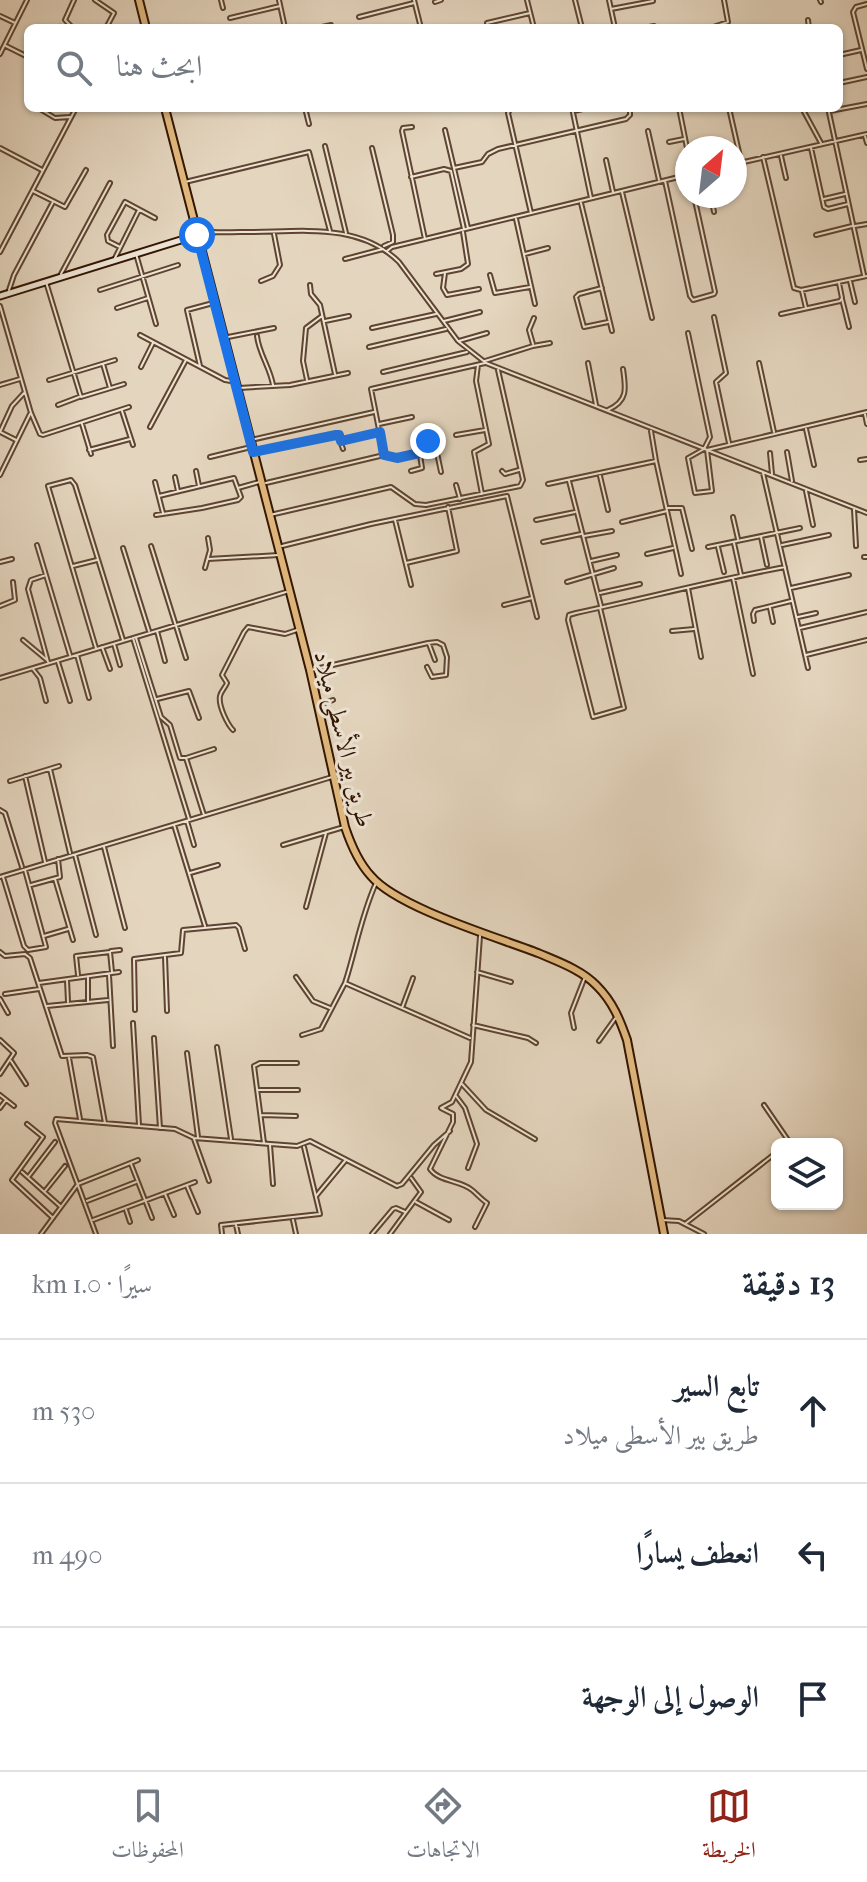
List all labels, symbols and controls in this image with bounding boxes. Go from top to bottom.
search box [24,24,843,112]
icon: search [52,46,96,90]
text: ابحث هنا [116,49,202,84]
north arrow [675,136,747,208]
route start [179,217,215,253]
route end [410,423,446,459]
street label: طريق بير الأسطى ميلاد [306,647,381,831]
map controls [771,1138,843,1210]
button: layers [771,1138,843,1210]
text: 13 دقيقة [742,1263,835,1303]
text: سيرًا · 1.0 km [32,1269,152,1300]
text: تابع السير [674,1369,759,1404]
icon: ahead [791,1389,835,1433]
text: 530 m [32,1396,95,1427]
text: طريق بير الأسطى ميلاد [563,1420,759,1451]
icon: left [791,1533,835,1577]
text: انعطف يسارًا [636,1536,759,1571]
text: 490 m [32,1540,103,1571]
icon: arrive [791,1677,835,1721]
text: الوصول إلى الوجهة [582,1680,759,1715]
tab: المحفوظات [111,1784,184,1871]
tab: الاتجاهات [406,1784,480,1871]
tab: الخريطة [702,1784,756,1871]

